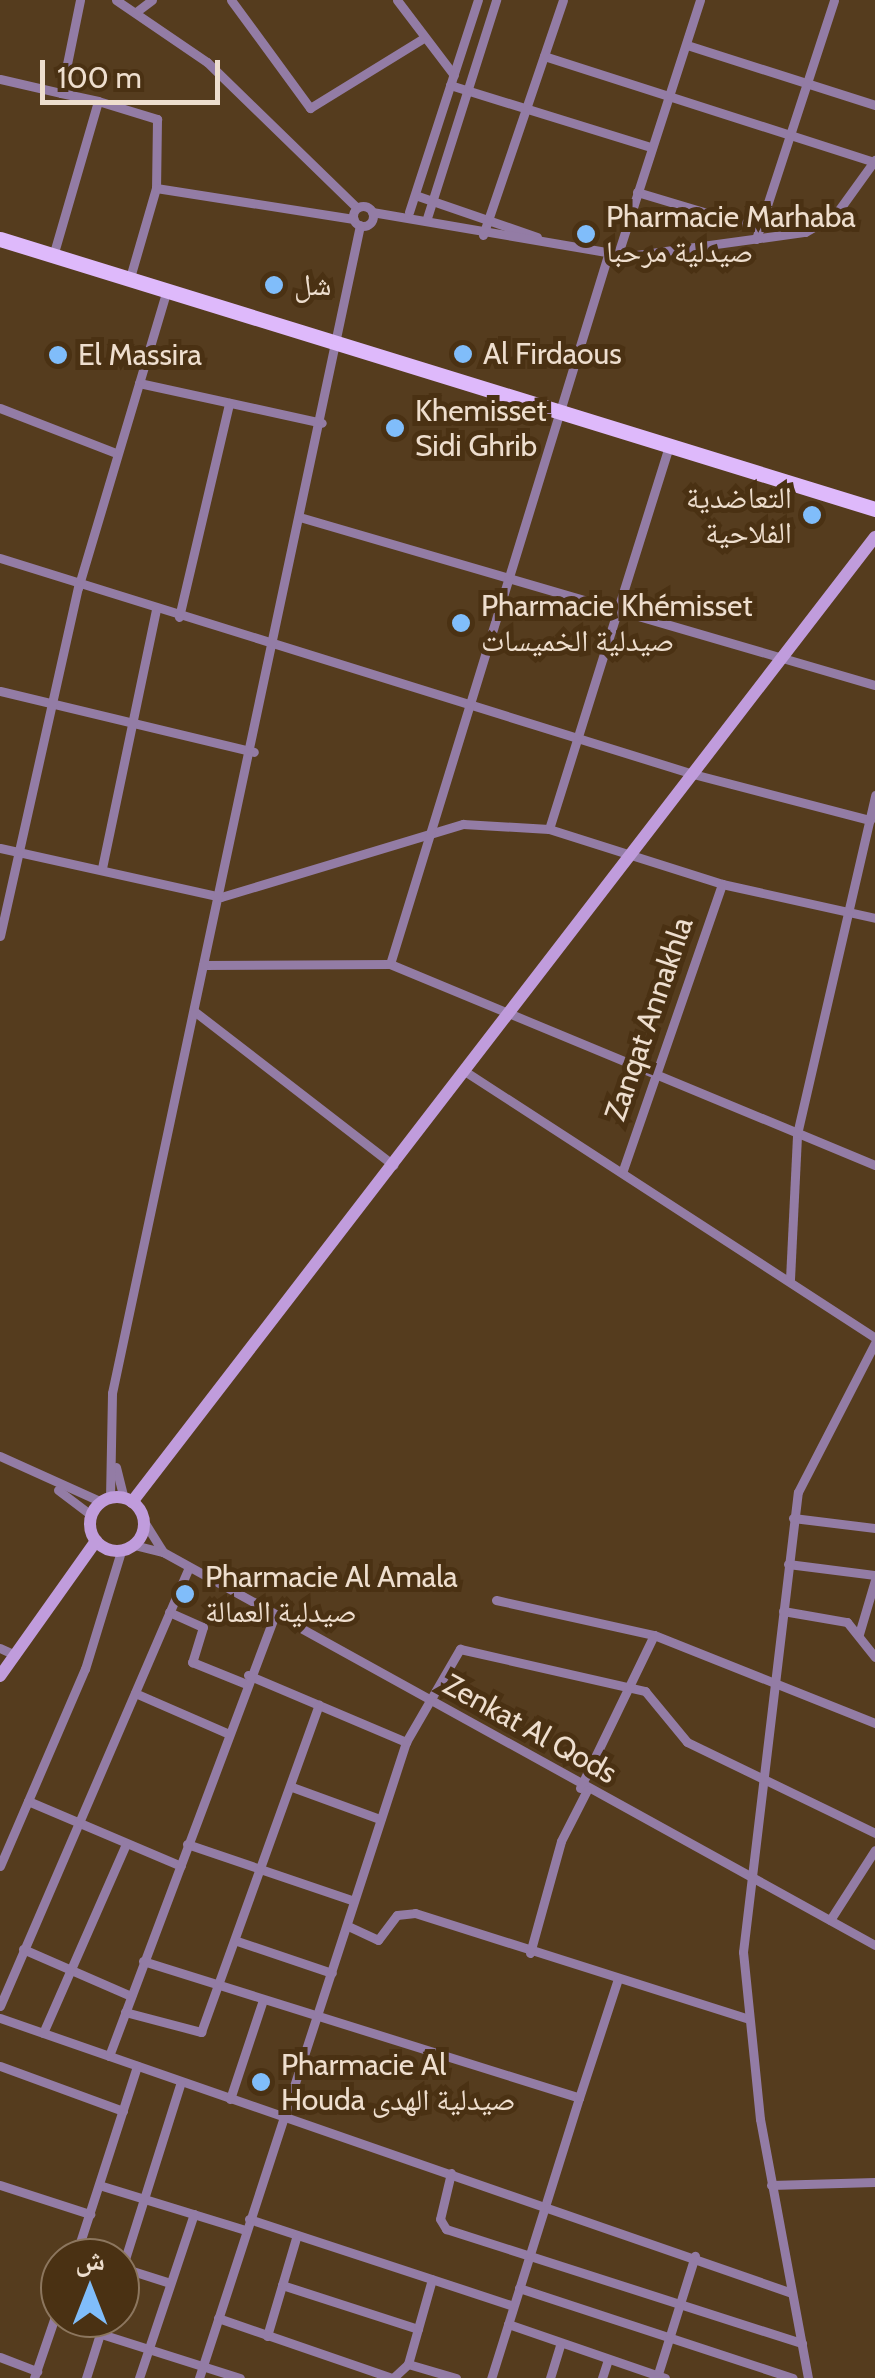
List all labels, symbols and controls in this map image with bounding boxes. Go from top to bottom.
scale bar [45,40,225,102]
text: 100 m [57,59,142,96]
place label: Pharmacie Marhaba صيدلية مرحبا [606,199,856,270]
marker: Pharmacie Marhaba صيدلية مرحبا [575,223,597,245]
place label: شل [294,267,331,303]
marker: شل [263,274,285,296]
place label: Al Firdaous [483,336,622,372]
place label: El Massira [78,337,202,373]
marker: Al Firdaous [452,343,474,365]
marker: El Massira [47,344,69,366]
place label: Khemisset Sidi Ghrib [415,393,547,464]
marker: Khemisset Sidi Ghrib [384,417,406,439]
place label: التعاضدية الفلاحية [686,480,792,550]
marker: التعاضدية الفلاحية [801,504,823,526]
place label: Pharmacie Khémisset صيدلية الخميسات [481,588,753,658]
marker: Pharmacie Khémisset صيدلية الخميسات [450,612,472,634]
street label: Zanqat Annakhla [597,913,701,1125]
place label: Pharmacie Al Amala صيدلية العمالة [205,1559,458,1630]
marker: Pharmacie Al Amala صيدلية العمالة [174,1583,196,1605]
street label: Zenkat Al Qods [437,1667,623,1791]
place label: Pharmacie Al Houda صيدلية الهدى [281,2047,516,2118]
marker: Pharmacie Al Houda صيدلية الهدى [250,2071,272,2093]
north arrow [40,2238,140,2338]
text: ش [75,2243,105,2277]

